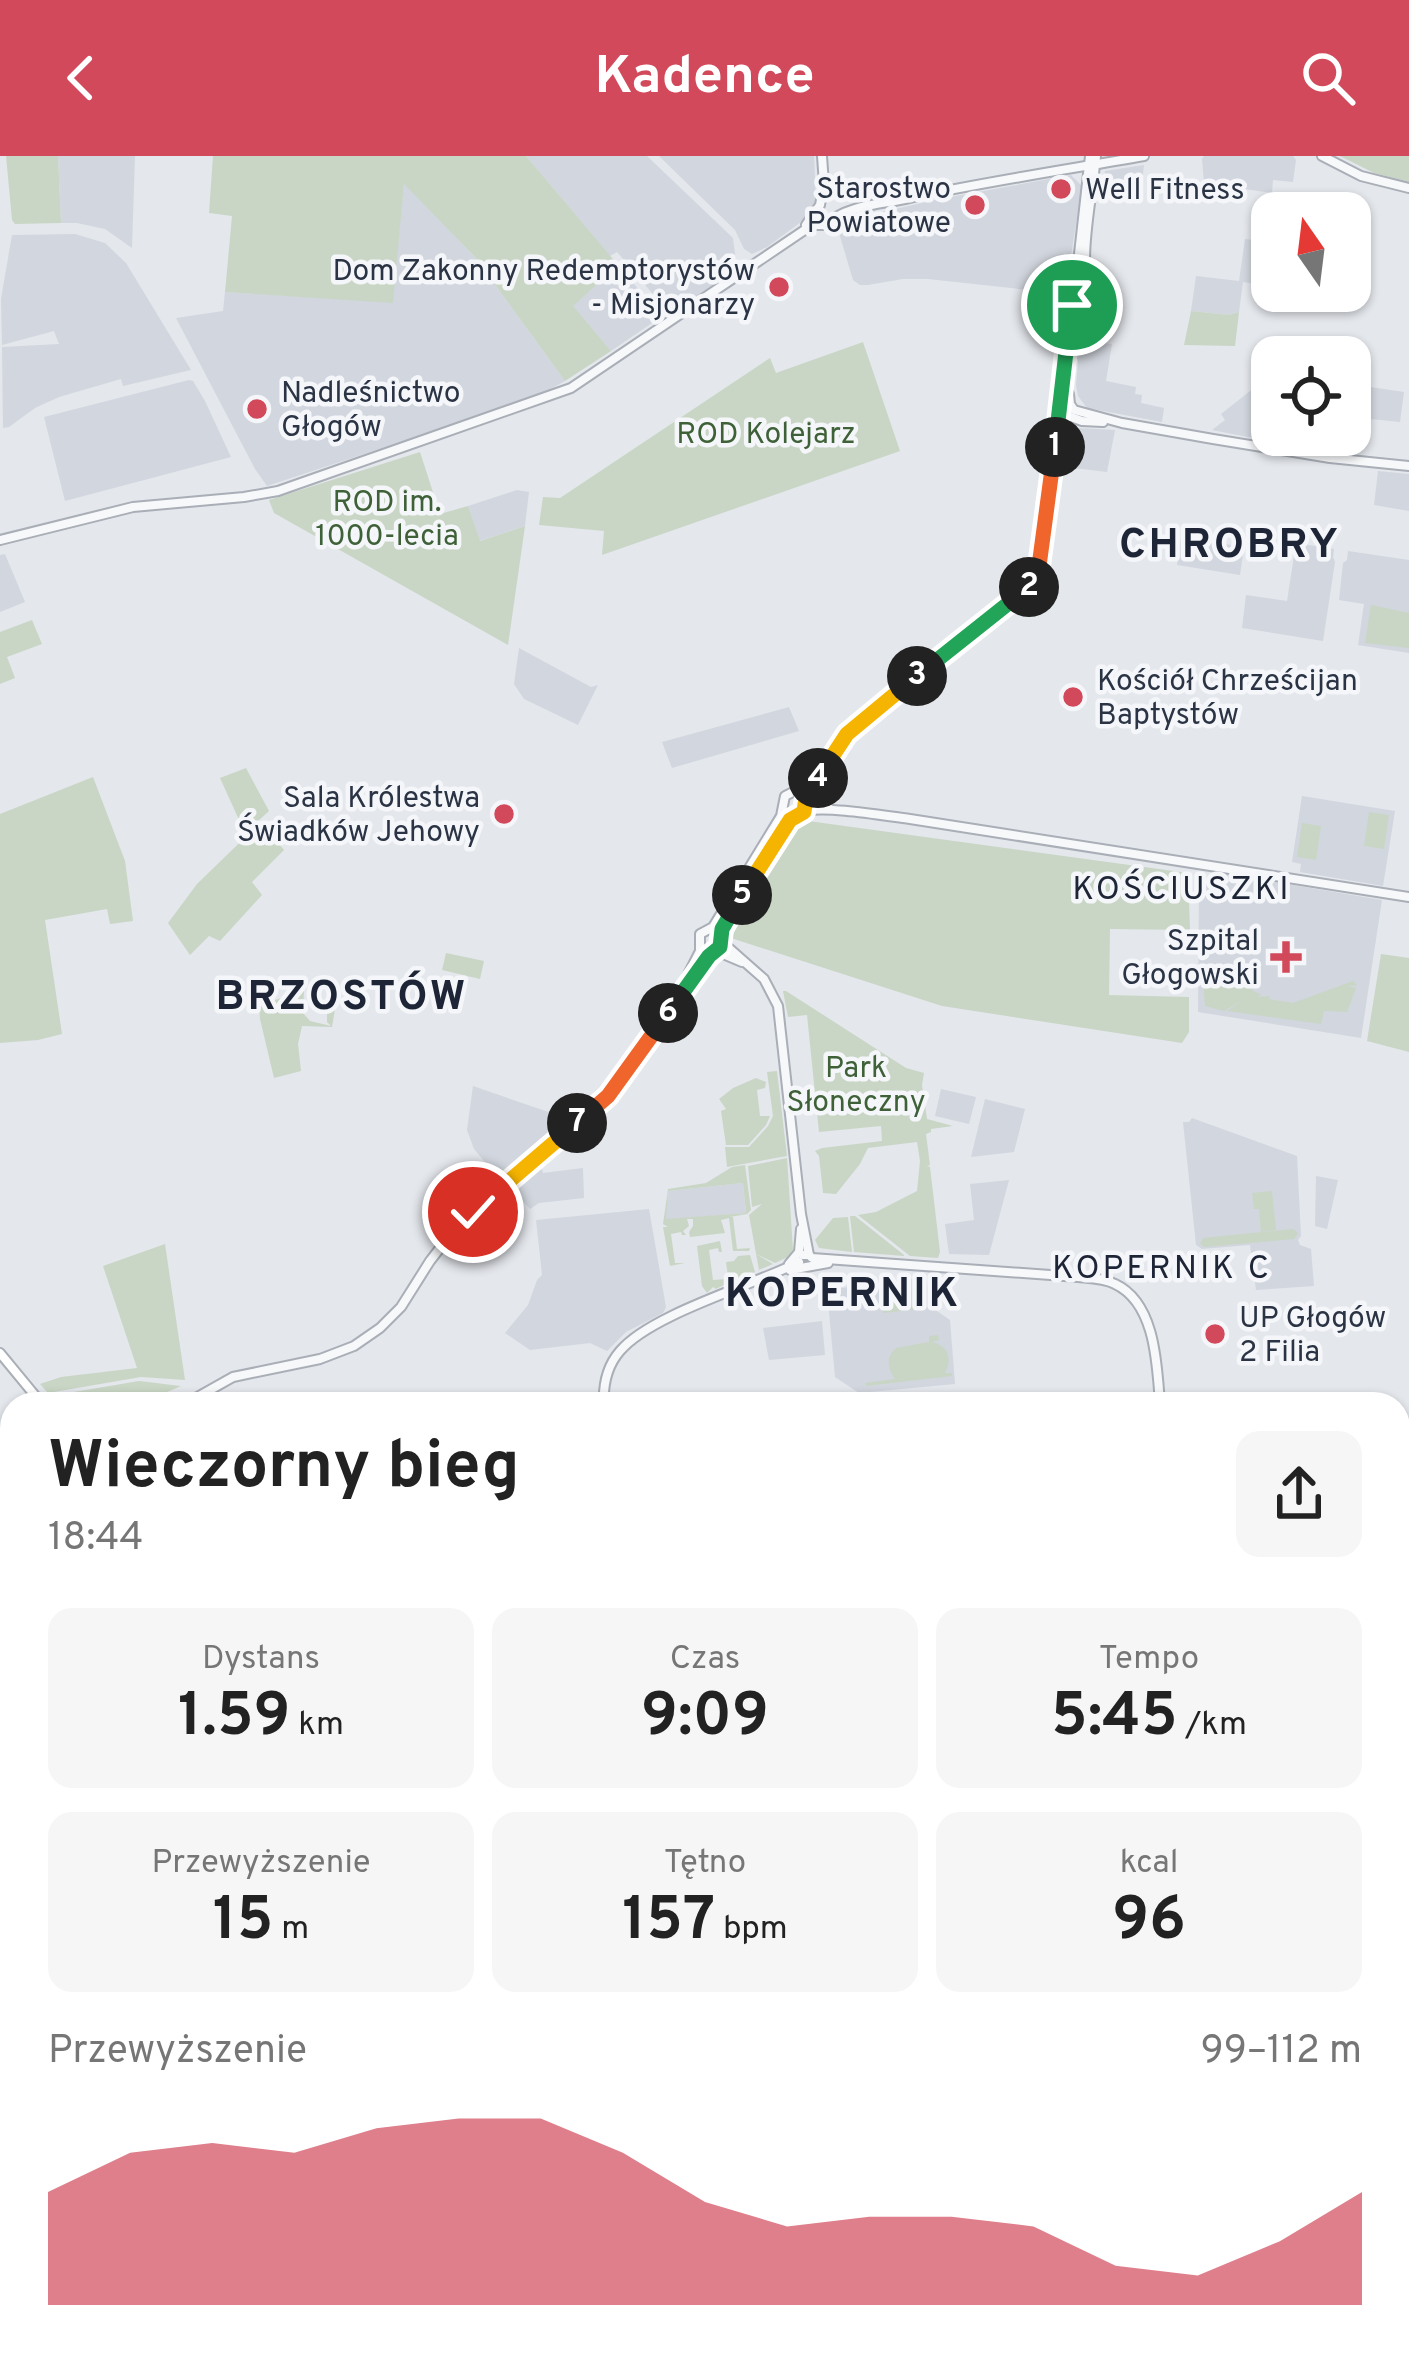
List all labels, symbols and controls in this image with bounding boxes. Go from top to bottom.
text: Kadence [595,44,814,113]
icon: back [48,45,114,111]
icon: search [1295,45,1361,111]
place label: Starostwo Powiatowe [806,172,951,243]
place label: Well Fitness [1085,173,1244,210]
marker: Well Fitness [1048,176,1074,202]
marker: Starostwo Powiatowe [962,192,988,218]
north arrow [1251,192,1371,312]
map controls [1251,192,1371,456]
place label: Dom Zakonny Redemptorystów - Misjonarzy [332,254,755,325]
pin [1021,254,1123,356]
icon: arrive [1039,272,1105,338]
marker: Dom Zakonny Redemptorystów - Misjonarzy [766,274,792,300]
button: locate [1251,336,1371,456]
place label: Nadleśnictwo Głogów [281,376,460,447]
marker: Nadleśnictwo Głogów [244,396,270,422]
park label: ROD Kolejarz [676,417,856,454]
pin: 1 [1025,417,1085,477]
text: 1 [1048,426,1062,468]
park label: ROD im. 1000-lecia [315,485,459,556]
district label: CHROBRY [1119,520,1341,573]
pin: 2 [999,557,1059,617]
text: 2 [1019,566,1039,608]
pin: 3 [887,646,947,706]
text: 3 [907,655,927,697]
place label: Kościół Chrześcijan Baptystów [1097,664,1358,735]
marker: Kościół Chrześcijan Baptystów [1060,684,1086,710]
pin: 4 [788,748,848,808]
text: 4 [807,757,829,799]
place label: Sala Królestwa Świadków Jehowy [237,781,480,852]
marker: Sala Królestwa Świadków Jehowy [491,801,517,827]
pin: 5 [712,865,772,925]
district label: KOŚCIUSZKI [1072,868,1292,912]
text: 5 [732,874,752,916]
place label: Szpital Głogowski [1121,924,1259,995]
marker: Szpital Głogowski [1270,941,1302,973]
district label: BRZOSTÓW [216,970,468,1025]
pin: 6 [638,983,698,1043]
text: 6 [658,992,678,1034]
park label: Park Słoneczny [786,1051,926,1122]
pin: 7 [547,1093,607,1153]
text: 7 [568,1102,586,1144]
pin [422,1161,524,1263]
icon: check [440,1179,506,1245]
district label: KOPERNIK C [1052,1249,1272,1291]
district label: KOPERNIK [725,1269,961,1322]
place label: UP Głogów 2 Filia [1239,1301,1386,1372]
marker: UP Głogów 2 Filia [1202,1321,1228,1347]
text: Wieczorny bieg [48,1428,520,1511]
button: share [1236,1431,1362,1557]
text: 18:44 [48,1515,144,1564]
text: Dystans [202,1639,320,1681]
text: Czas [670,1639,740,1681]
text: Tempo [1099,1639,1199,1681]
text: 1.59 [178,1681,290,1757]
text: 9:09 [641,1681,769,1757]
text: 5:45 [1051,1681,1178,1757]
text: km [290,1705,344,1747]
text: /km [1178,1705,1247,1747]
text: Przewyższenie [151,1843,371,1885]
text: Tętno [664,1843,746,1885]
text: kcal [1120,1843,1178,1885]
text: 15 [213,1885,273,1961]
text: 157 [622,1885,715,1961]
text: 96 [1112,1885,1186,1961]
text: m [273,1909,309,1951]
text: bpm [715,1909,788,1951]
text: Przewyższenie [48,2028,307,2077]
text: 99–112 m [1200,2028,1362,2077]

